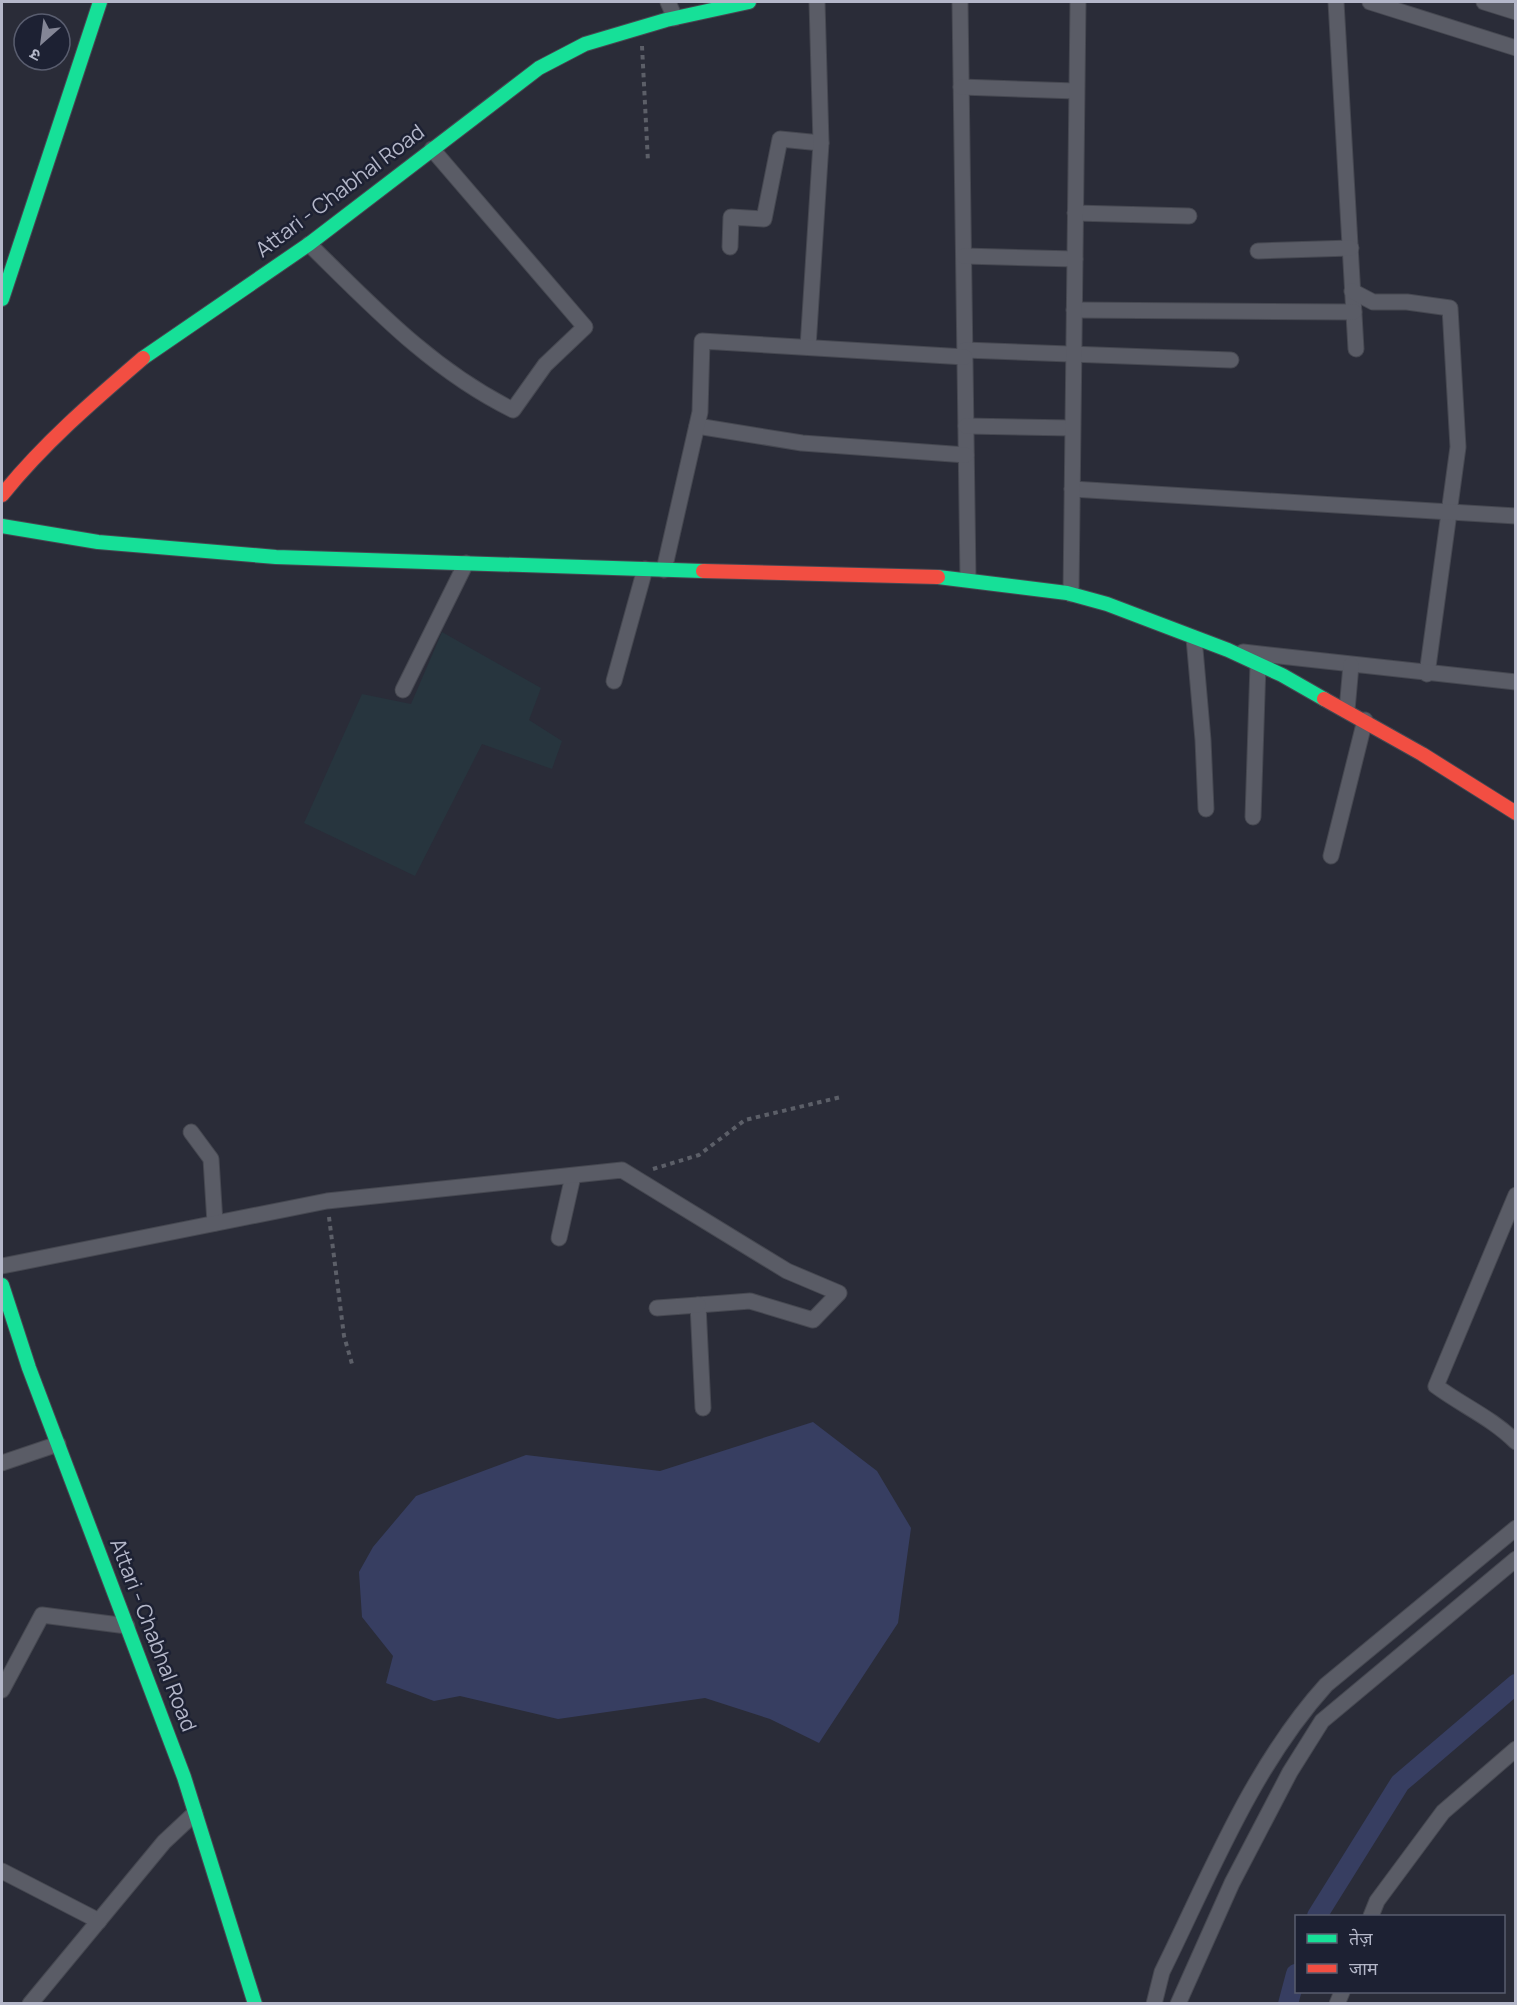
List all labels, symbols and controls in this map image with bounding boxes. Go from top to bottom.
north arrow [12,12,72,72]
text: उ [25,43,44,67]
street label: Attari - Chabhal Road [249,117,430,263]
street label: Attari - Chabhal Road [104,1534,204,1735]
legend [1295,1915,1505,1993]
text: तेज़ [1349,1926,1373,1950]
text: जाम [1349,1956,1379,1980]

